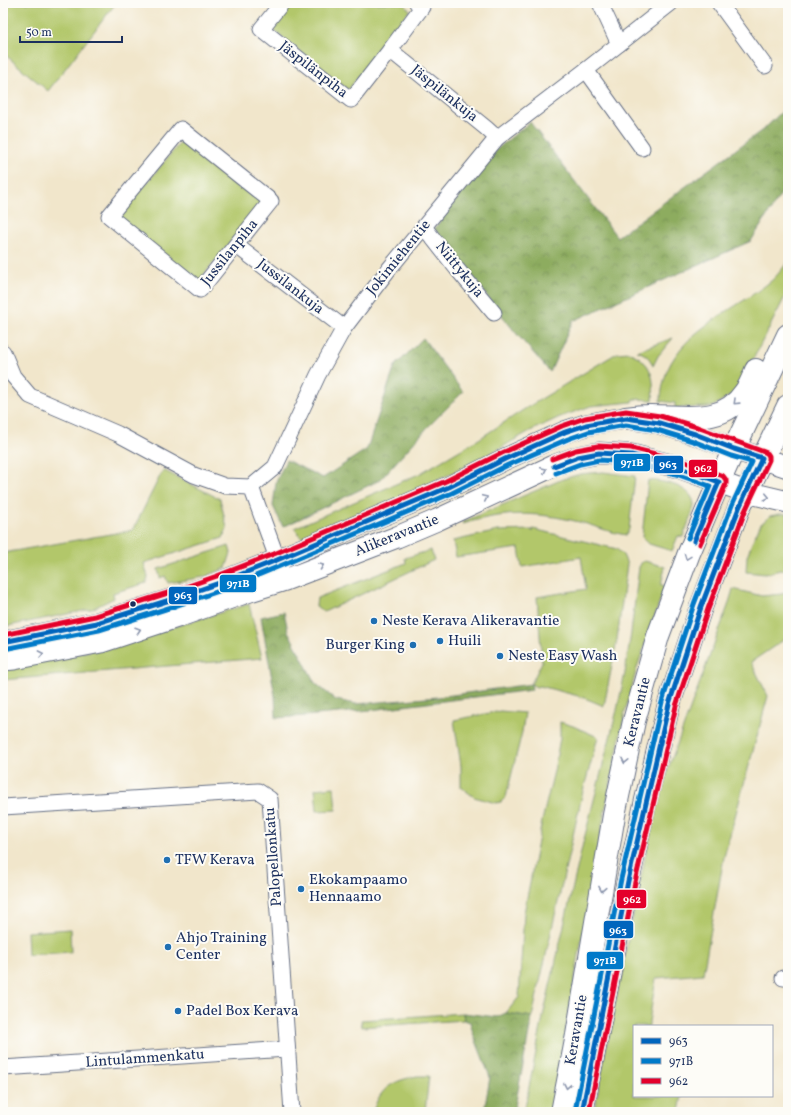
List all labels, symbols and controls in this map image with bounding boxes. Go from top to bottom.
scale bar [20,18,122,44]
text: 50 m [26,25,52,41]
street label: Jäspilänpiha [274,36,352,104]
street label: Jäspilänkuja [406,60,482,128]
street label: Jussilanpiha [196,215,264,291]
street label: Jokimiehentie [362,216,436,300]
street label: Niittykuja [430,237,488,303]
street label: Jussilankuja [252,254,328,320]
one-way arrow [733,397,741,404]
line badge: 971B [613,453,651,472]
line badge: 963 [653,455,684,474]
text: 971B [620,456,644,471]
text: 963 [659,458,677,473]
line badge: 962 [688,459,718,478]
text: 962 [694,462,712,477]
one-way arrow [540,467,547,475]
one-way arrow [763,492,770,501]
one-way arrow [481,495,488,503]
street label: Alikeravantie [352,510,442,562]
one-way arrow [684,553,692,560]
one-way arrow [318,562,325,570]
line badge: 971B [219,574,257,593]
text: 971B [226,577,250,592]
line badge: 963 [168,586,198,605]
text: 963 [174,589,192,604]
unlabelled marker [128,599,138,609]
place label: Neste Kerava Alikeravantie [382,611,559,632]
marker: Neste Kerava Alikeravantie [369,616,379,626]
one-way arrow [135,626,142,635]
place label: Huili [448,631,481,652]
place label: Burger King [326,635,405,656]
marker: Huili [435,636,445,646]
marker: Burger King [408,640,418,650]
place label: Neste Easy Wash [508,646,618,667]
one-way arrow [38,650,45,659]
marker: Neste Easy Wash [495,651,505,661]
street label: Keravantie [619,675,657,749]
one-way arrow [622,758,630,764]
street label: Palopellonkatu [260,807,288,907]
place label: TFW Kerava [175,850,255,871]
marker: TFW Kerava [162,855,172,865]
place label: Ekokampaamo Hennaamo [309,870,408,908]
marker: Ekokampaamo Hennaamo [296,884,306,894]
one-way arrow [598,886,606,892]
line badge: 962 [616,889,647,909]
text: 962 [623,893,641,908]
line badge: 963 [603,920,634,939]
text: 963 [609,924,627,939]
place label: Ahjo Training Center [176,928,267,966]
marker: Ahjo Training Center [163,942,173,952]
line badge: 971B [586,951,624,970]
text: 971B [593,954,617,969]
street label: Keravantie [560,993,594,1067]
place label: Padel Box Kerava [186,1001,298,1022]
marker: Padel Box Kerava [173,1006,183,1016]
legend [633,1025,773,1097]
text: 963 [669,1034,688,1050]
street label: Lintulammenkatu [85,1044,205,1074]
text: 971B [669,1054,693,1070]
text: 962 [669,1074,688,1090]
one-way arrow [564,1083,572,1089]

